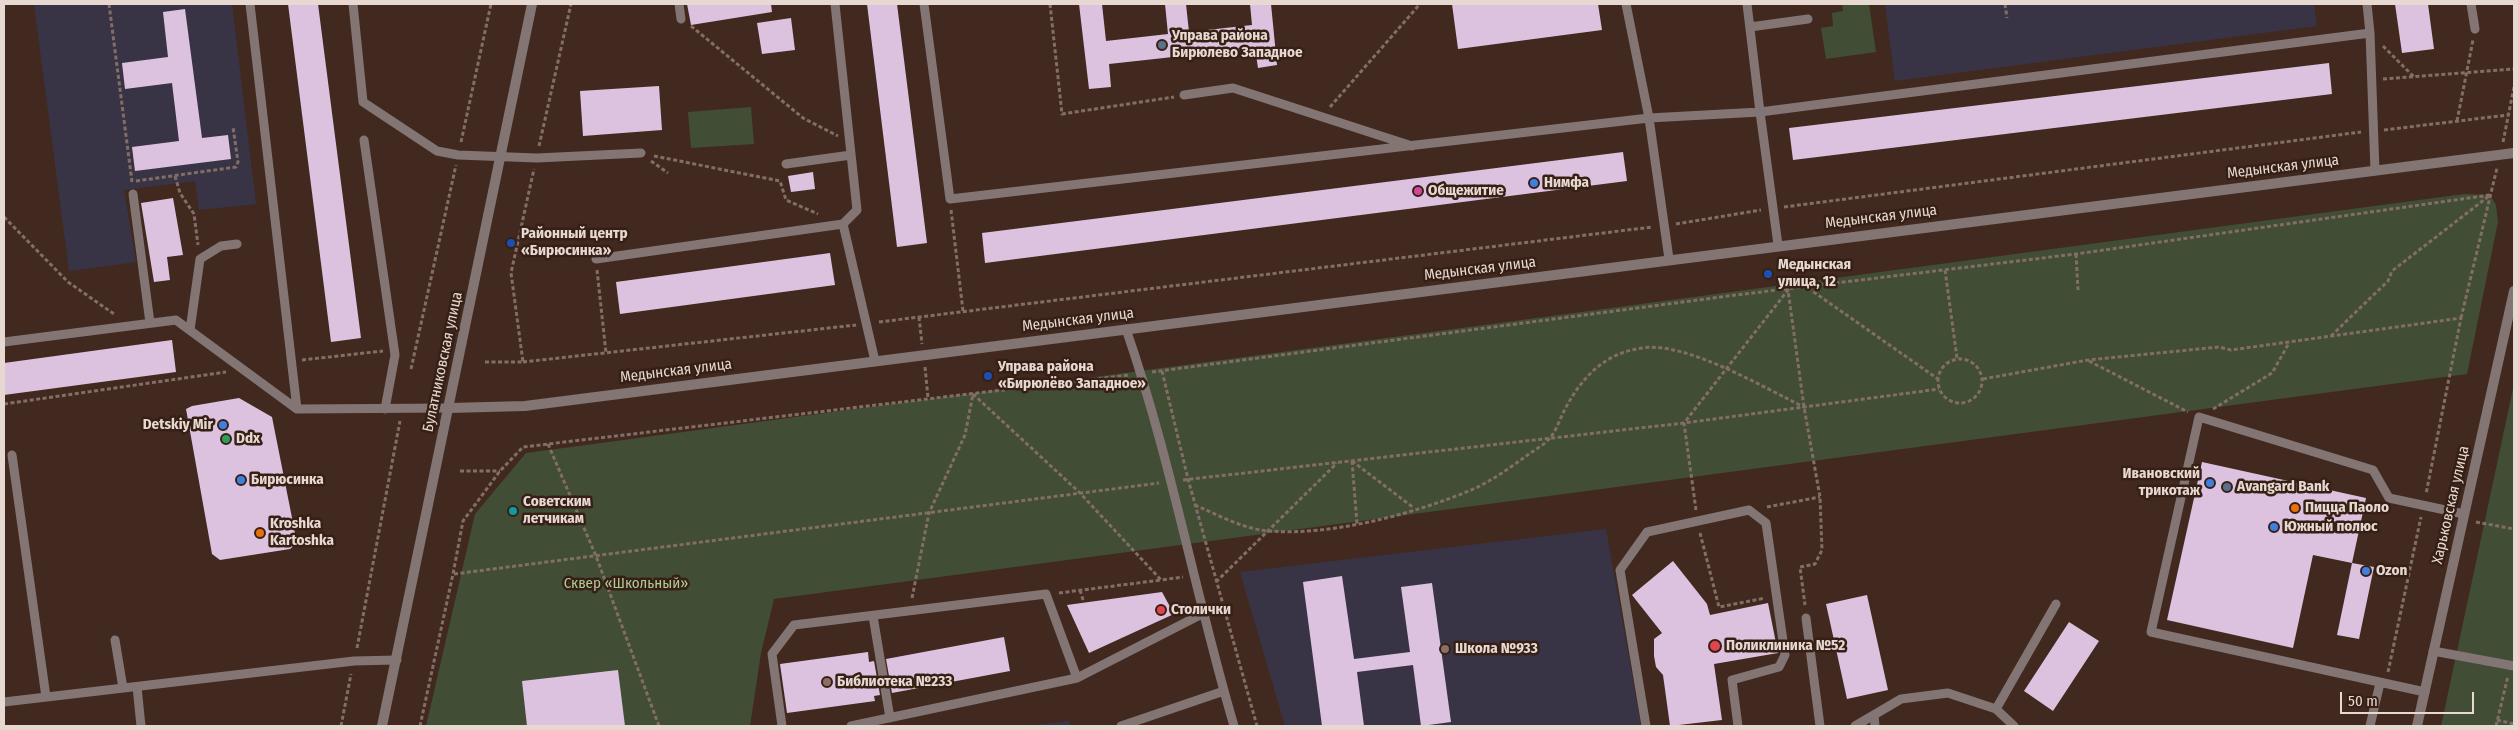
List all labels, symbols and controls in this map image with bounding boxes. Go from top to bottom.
place label: Управа района Бирюлево Западное [1172,27,1303,62]
marker: Управа района Бирюлево Западное [1156,39,1168,51]
street label: Медынская улица [2226,151,2340,183]
place label: Нимфа [1544,174,1589,192]
marker: Нимфа [1528,177,1540,189]
place label: Общежитие [1428,182,1504,200]
marker: Общежитие [1412,185,1424,197]
street label: Медынская улица [1824,201,1938,233]
place label: Районный центр «Бирюсинка» [521,225,628,260]
marker: Районный центр «Бирюсинка» [505,237,517,249]
street label: Медынская улица [1423,253,1537,285]
place label: Медынская улица, 12 [1778,256,1851,291]
marker: Медынская улица, 12 [1762,268,1774,280]
street label: Булатниковская улица [419,290,467,434]
street label: Медынская улица [1021,304,1135,336]
street label: Медынская улица [619,355,733,387]
place label: Управа района «Бирюлёво Западное» [998,358,1146,393]
marker: Управа района «Бирюлёво Западное» [982,370,994,382]
place label: Detskiy Mir [143,416,213,434]
marker: Detskiy Mir [217,419,229,431]
place label: Ddx [236,430,260,448]
marker: Ddx [220,433,232,445]
street label: Харьковская улица [2429,444,2473,566]
place label: Ивановский трикотаж [2123,465,2200,500]
place label: Бирюсинка [251,471,324,489]
marker: Бирюсинка [235,474,247,486]
marker: Ивановский трикотаж [2204,477,2216,489]
place label: Avangard Bank [2237,478,2329,496]
marker: Avangard Bank [2221,481,2233,493]
place label: Cоветским летчикам [523,493,591,528]
place label: Пицца Паоло [2305,499,2389,517]
marker: Пицца Паоло [2289,502,2301,514]
marker: Cоветским летчикам [507,505,519,517]
place label: Kroshka Kartoshka [270,515,334,550]
place label: Южный полюс [2284,518,2378,536]
marker: Южный полюс [2268,521,2280,533]
marker: Kroshka Kartoshka [254,527,266,539]
place label: Ozon [2376,562,2407,580]
marker: Ozon [2360,565,2372,577]
park label: Сквер «Школьный» [564,575,688,593]
place label: Столички [1171,601,1231,619]
marker: Столички [1155,604,1167,616]
place label: Поликлиника №52 [1726,637,1845,655]
marker: Поликлиника №52 [1708,639,1722,653]
place label: Школа №933 [1455,640,1538,658]
marker: Школа №933 [1439,643,1451,655]
place label: Библиотека №233 [837,673,952,691]
marker: Библиотека №233 [821,676,833,688]
scale bar [2343,682,2477,714]
text: 50 m [2348,692,2378,710]

